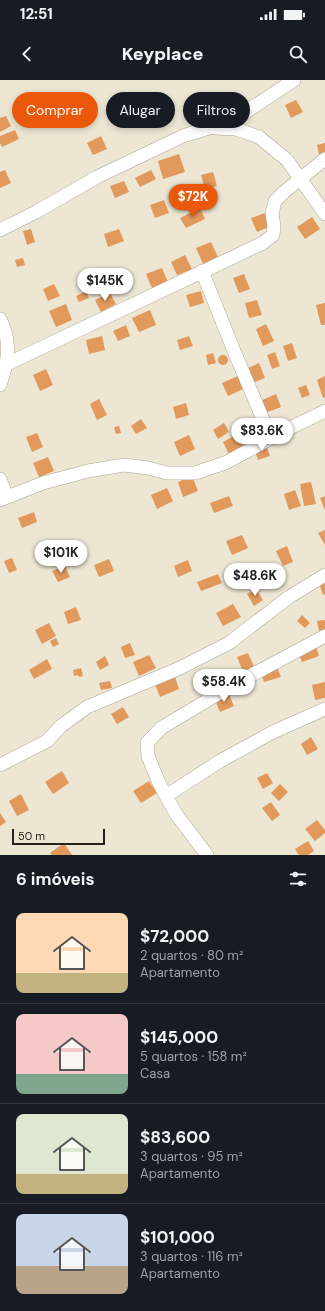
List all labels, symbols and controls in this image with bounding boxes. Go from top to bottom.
text: 12:51 [20,4,53,24]
text: Keyplace [122,42,203,66]
icon: back [16,43,38,65]
icon: search [287,43,309,65]
chip: Comprar [12,92,98,128]
chip: Alugar [106,92,175,128]
chip: Filtros [183,92,250,128]
pin: $72K [169,184,217,218]
text: $72K [178,188,208,205]
pin: $145K [77,268,133,302]
text: $145K [86,272,124,289]
pin: $83.6K [229,418,295,452]
text: $83.6K [240,422,284,439]
pin: $101K [33,540,89,574]
text: $101K [44,544,78,561]
pin: $48.6K [222,563,288,597]
text: $48.6K [233,567,277,584]
pin: $58.4K [191,669,257,703]
text: $58.4K [202,673,246,690]
scale bar [12,827,105,846]
text: 50 m [18,829,45,843]
text: 6 imóveis [16,868,95,890]
icon: filters [287,868,309,890]
text: $72,000 [140,925,209,947]
icon: home [48,929,96,977]
text: 2 quartos · 80 m² [140,947,243,964]
text: Apartamento [140,964,220,981]
text: $145,000 [140,1026,218,1048]
icon: home [48,1030,96,1078]
text: 5 quartos · 158 m² [140,1048,247,1065]
text: Casa [140,1065,170,1082]
text: $83,600 [140,1126,210,1148]
icon: home [48,1130,96,1178]
text: 3 quartos · 95 m² [140,1148,243,1165]
text: Apartamento [140,1165,220,1182]
text: $101,000 [140,1226,215,1248]
icon: home [48,1230,96,1278]
text: 3 quartos · 116 m² [140,1248,243,1265]
text: Apartamento [140,1265,220,1282]

